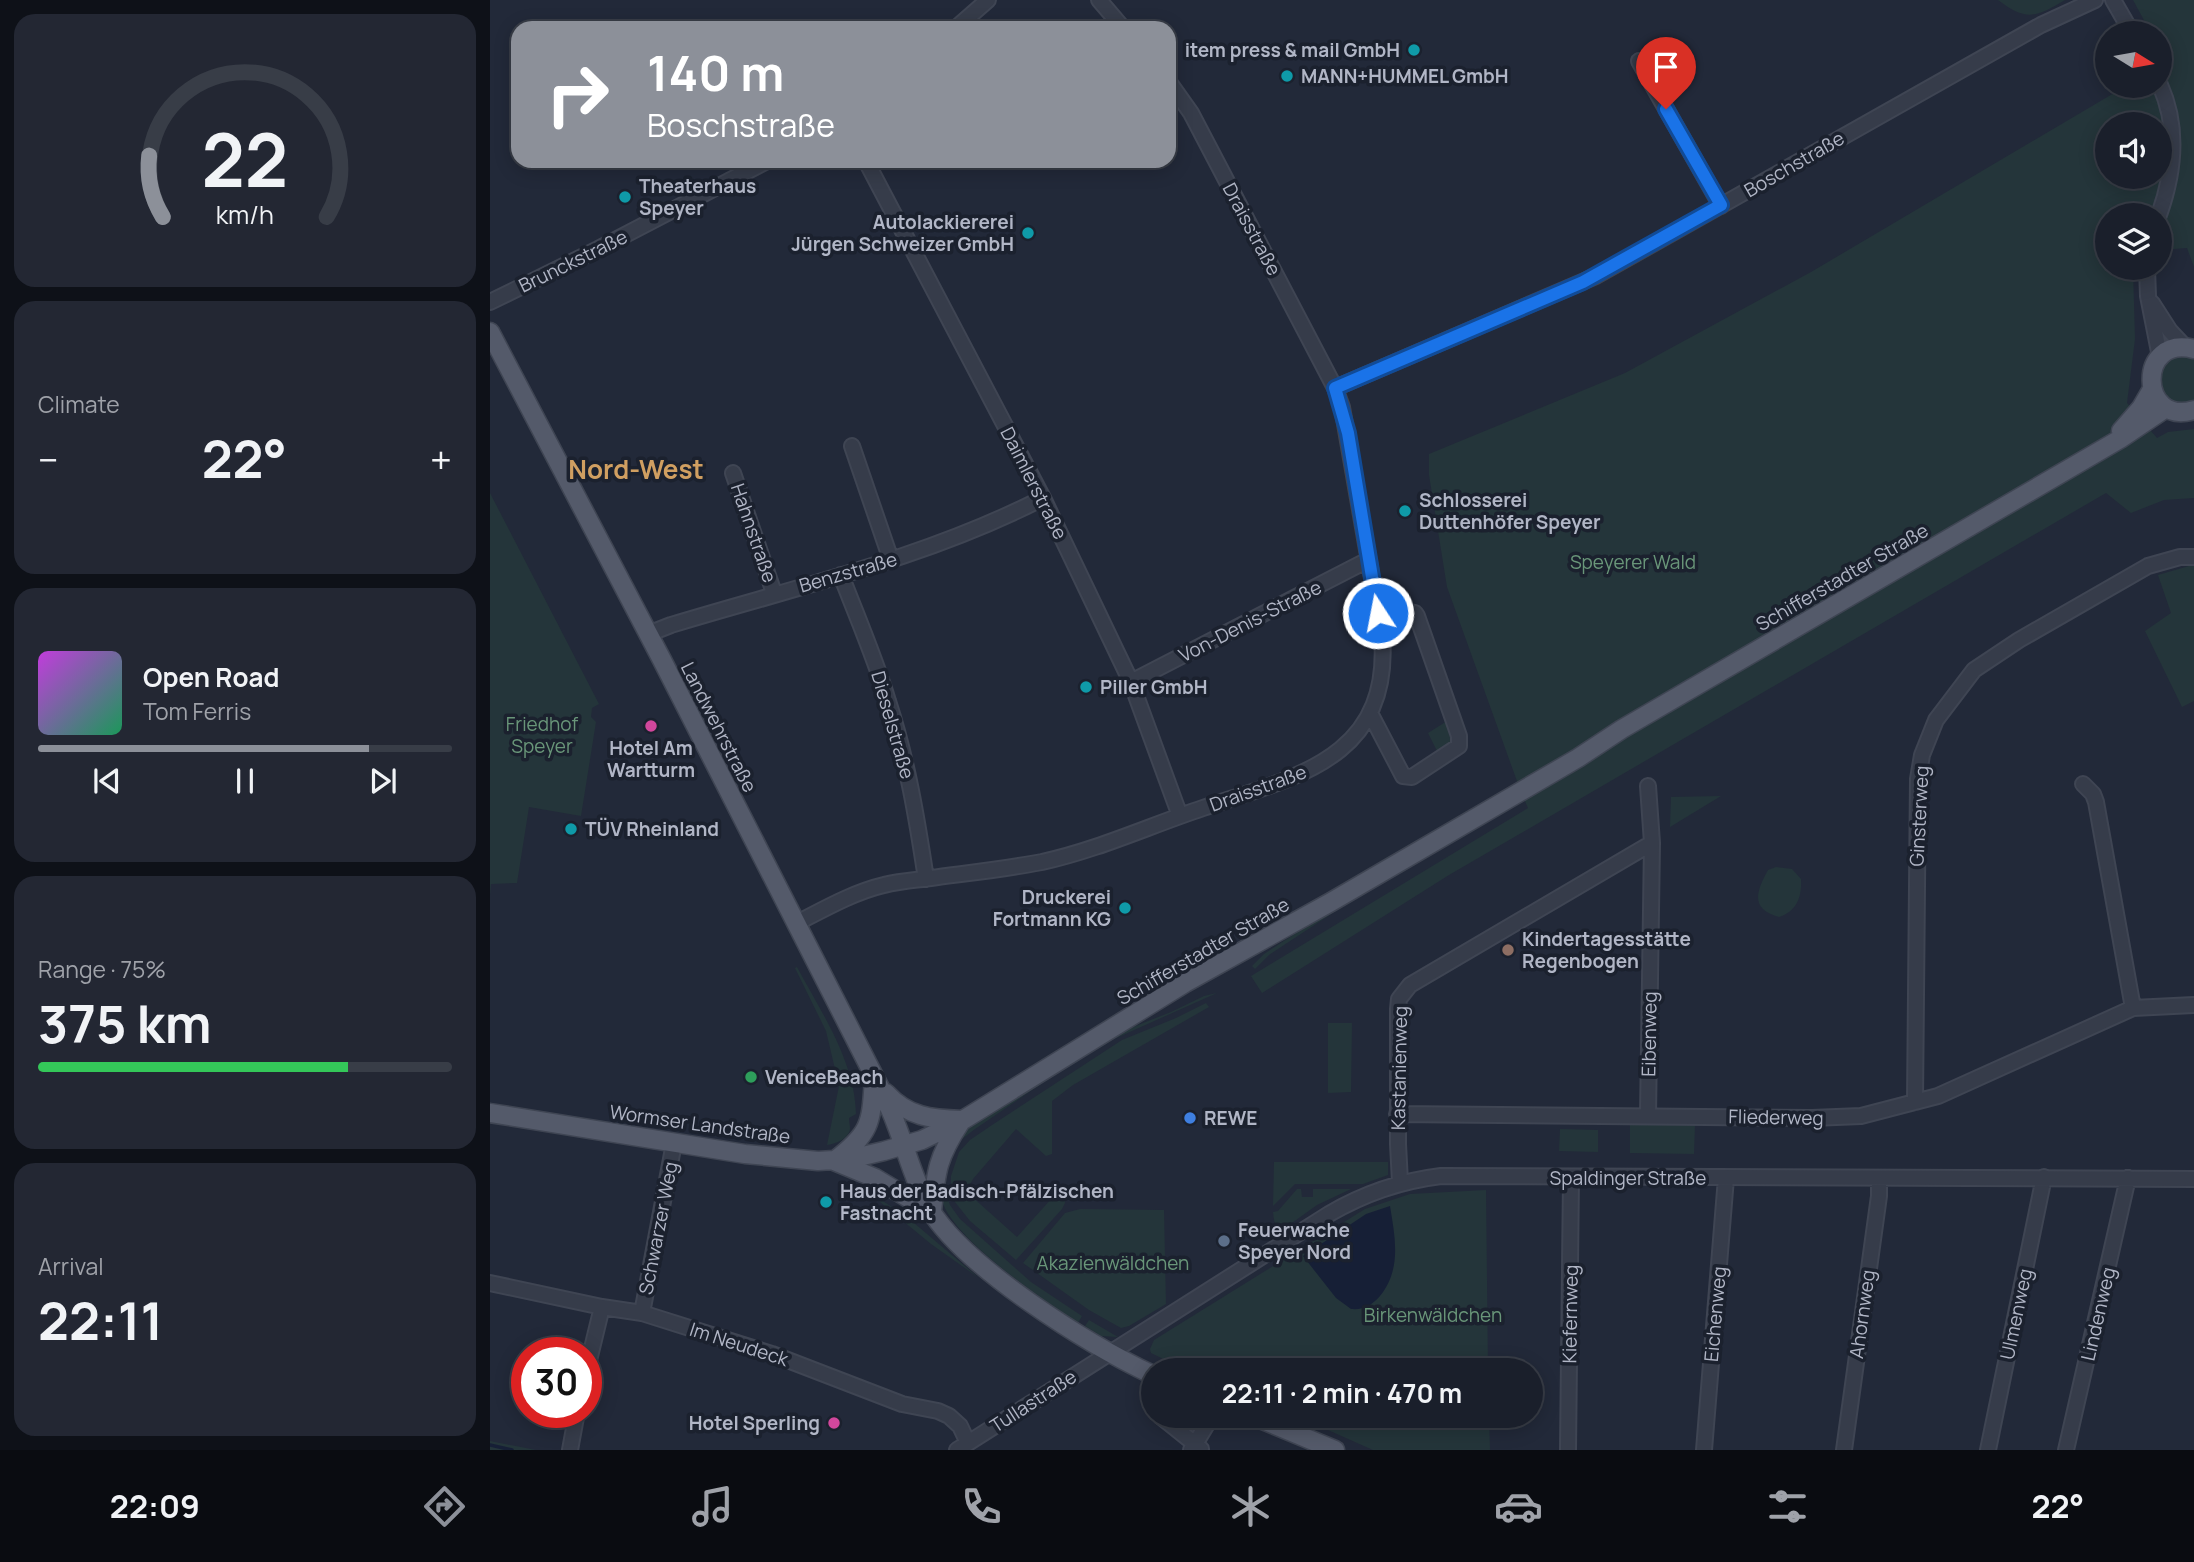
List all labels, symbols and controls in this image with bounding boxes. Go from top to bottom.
north arrow [2095,21,2172,98]
map controls [2095,21,2172,280]
place label: item press & mail GmbH [1185,37,1400,63]
pin [1636,37,1696,109]
text: 140 m [647,39,784,106]
marker: item press & mail GmbH [1406,42,1422,58]
icon: arrive [1647,48,1685,86]
icon: right [532,49,623,140]
place label: MANN+HUMMEL GmbH [1301,63,1509,89]
marker: MANN+HUMMEL GmbH [1279,68,1295,84]
text: Boschstraße [647,103,835,147]
text: 22 [202,109,288,209]
button: sound [2095,112,2172,189]
street label: Boschstraße [1739,125,1849,203]
place label: Theaterhaus Speyer [639,173,756,221]
street label: Draisstraße [1217,178,1287,280]
marker: Theaterhaus Speyer [617,189,633,205]
text: km/h [216,196,274,231]
button: layers [2095,203,2172,280]
place label: Autolackiererei Jürgen Schweizer GmbH [791,209,1014,257]
street label: Brunckstraße [514,223,632,299]
marker: Autolackiererei Jürgen Schweizer GmbH [1020,225,1036,241]
text: Climate [38,388,120,420]
street label: Daimlerstraße [995,422,1073,544]
text: 22° [202,423,287,494]
text: − [38,433,59,485]
text: + [430,433,452,485]
district label: Nord-West [568,451,704,487]
street label: Hahnstraße [725,480,783,586]
place label: Schlosserei Duttenhöfer Speyer [1419,487,1601,535]
marker: Schlosserei Duttenhöfer Speyer [1397,503,1413,519]
street label: Schifferstadter Straße [1751,517,1933,637]
street label: Benzstraße [796,546,900,598]
park label: Speyerer Wald [1570,549,1696,575]
street label: Von-Denis-Straße [1174,574,1326,668]
position arrow [1341,576,1415,650]
street label: Landwehrstraße [675,657,763,797]
text: Open Road [143,659,279,695]
street label: Dieselstraße [865,668,921,782]
place label: Piller GmbH [1100,674,1207,700]
marker: Piller GmbH [1078,679,1094,695]
text: Tom Ferris [143,695,251,727]
park label: Friedhof Speyer [506,711,578,759]
marker: Hotel Am Wartturm [643,718,659,734]
place label: Hotel Am Wartturm [607,735,695,783]
street label: Draisstraße [1206,758,1310,818]
icon: previous [88,762,126,800]
icon: pause [226,762,264,800]
icon: next [364,762,402,800]
street label: Ginsterweg [1903,765,1935,867]
place label: TÜV Rheinland [585,816,719,842]
marker: TÜV Rheinland [563,821,579,837]
place label: Druckerei Fortmann KG [993,884,1111,932]
street label: Schifferstadter Straße [1112,891,1294,1011]
marker: Druckerei Fortmann KG [1117,900,1133,916]
place label: Kindertagesstätte Regenbogen [1522,926,1691,974]
marker: Kindertagesstätte Regenbogen [1500,942,1516,958]
text: Range · 75% [38,953,166,985]
text: 375 km [38,988,212,1059]
street label: Eibenweg [1635,991,1663,1077]
street label: Kastanienweg [1385,1006,1413,1130]
place label: VeniceBeach [765,1064,883,1090]
marker: VeniceBeach [743,1069,759,1085]
street label: Wormser Landstraße [608,1098,792,1150]
street label: Fliederweg [1728,1103,1824,1131]
place label: REWE [1204,1105,1257,1131]
marker: REWE [1182,1110,1198,1126]
street label: Schwarzer Weg [632,1159,684,1297]
street label: Spaldinger Straße [1550,1165,1706,1191]
place label: Haus der Badisch-Pfälzischen Fastnacht [840,1178,1114,1226]
marker: Haus der Badisch-Pfälzischen Fastnacht [818,1194,834,1210]
place label: Feuerwache Speyer Nord [1238,1217,1351,1265]
marker: Feuerwache Speyer Nord [1216,1233,1232,1249]
text: Arrival [38,1250,104,1282]
park label: Akazienwäldchen [1037,1250,1189,1276]
street label: Kiefernweg [1556,1264,1584,1364]
street label: Eichenweg [1698,1265,1732,1363]
street label: Lindenweg [2075,1265,2121,1363]
street label: Ulmenweg [1994,1266,2038,1362]
street label: Ahornweg [1843,1268,1881,1360]
text: 22:11 [38,1285,163,1356]
park label: Birkenwäldchen [1364,1302,1502,1328]
street label: Im Neudeck [686,1316,792,1372]
speed limit sign: 30 [511,1337,602,1428]
street label: Tullastraße [985,1363,1081,1439]
text: 22:11 · 2 min · 470 m [1222,1375,1462,1411]
place label: Hotel Sperling [689,1410,820,1436]
marker: Hotel Sperling [826,1415,842,1431]
icon: directions [420,1482,469,1531]
icon: music [688,1482,737,1531]
icon: phone [957,1482,1006,1531]
icon: climate [1226,1482,1275,1531]
icon: car [1494,1482,1543,1531]
icon: filters [1763,1482,1812,1531]
text: 22:09 [110,1484,200,1528]
text: 22° [2032,1484,2084,1528]

